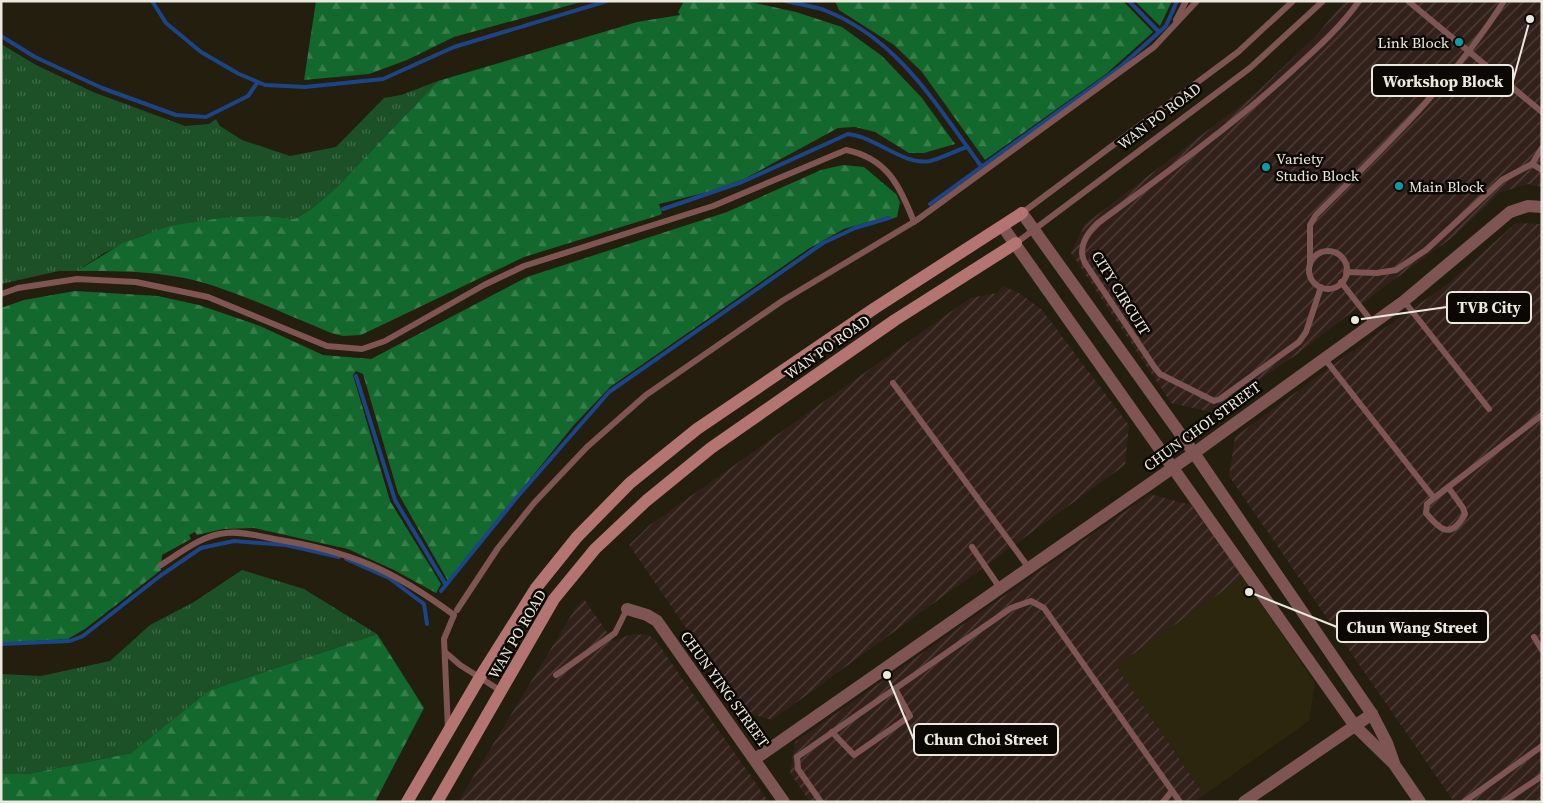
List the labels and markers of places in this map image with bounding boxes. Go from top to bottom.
place label: Link Block [1377,32,1450,53]
marker: Link Block [1453,36,1465,48]
callout: Workshop Block [1372,65,1513,96]
place label: Variety Studio Block [1276,148,1360,186]
marker: Variety Studio Block [1260,161,1272,173]
place label: Main Block [1409,176,1485,197]
marker: Main Block [1393,180,1405,192]
callout: TVB City [1447,292,1531,323]
callout: Chun Wang Street [1337,611,1488,642]
callout: Chun Choi Street [914,724,1058,755]

